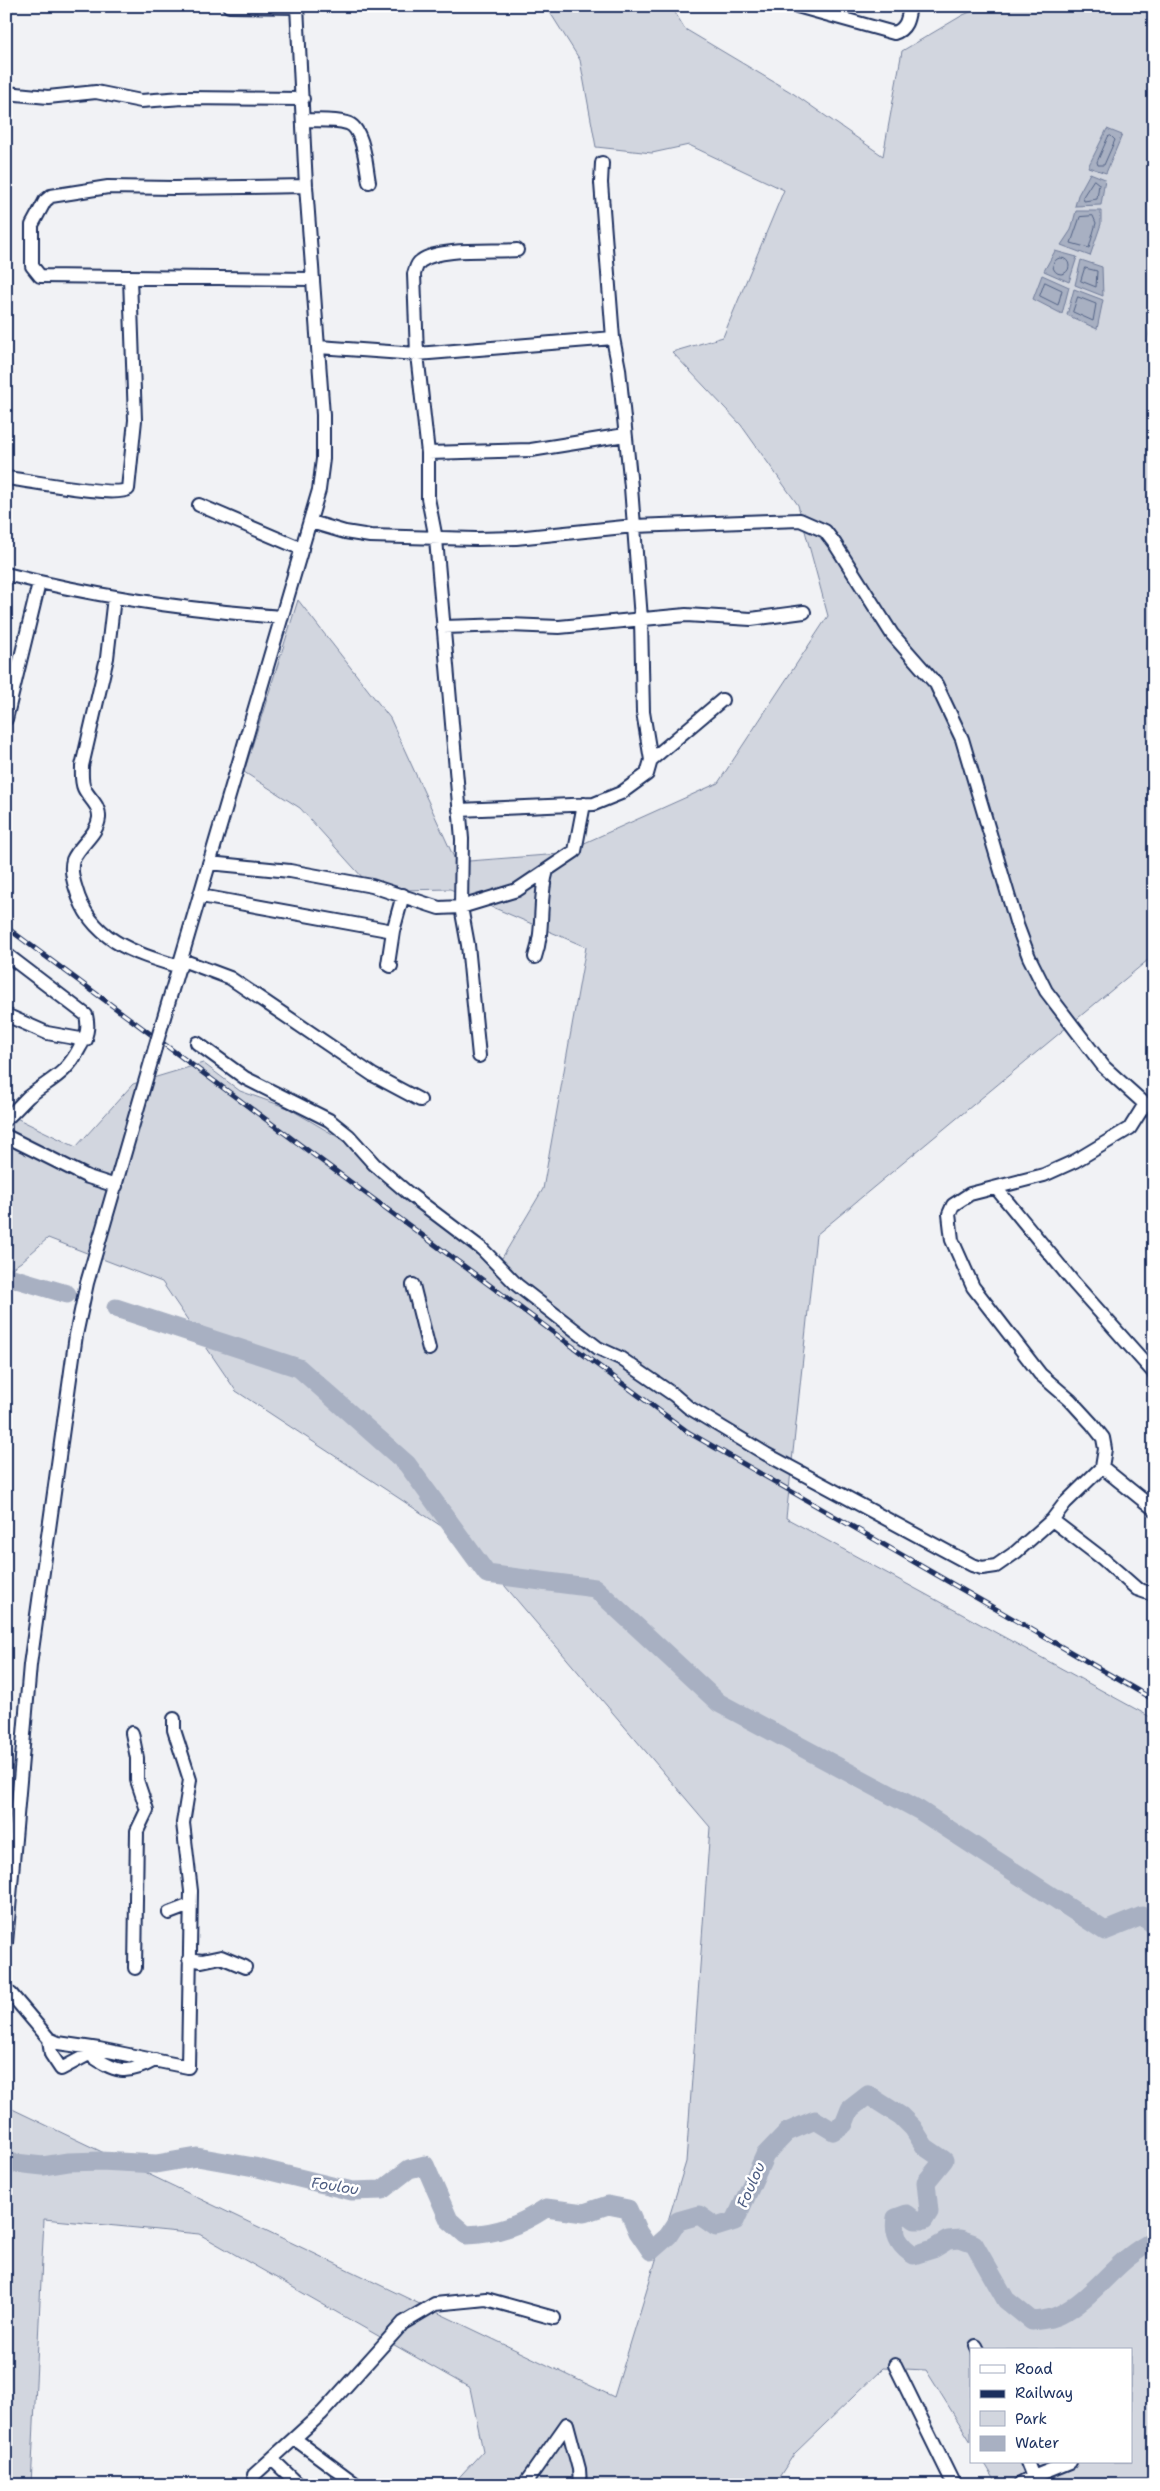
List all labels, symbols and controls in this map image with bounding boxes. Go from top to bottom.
water label: Foulou [732,2159,770,2211]
water label: Foulou [310,2172,361,2200]
legend [970,2348,1132,2464]
text: Road [1015,2359,1053,2379]
text: Railway [1015,2383,1073,2403]
text: Park [1015,2409,1047,2429]
text: Water [1015,2433,1059,2453]

